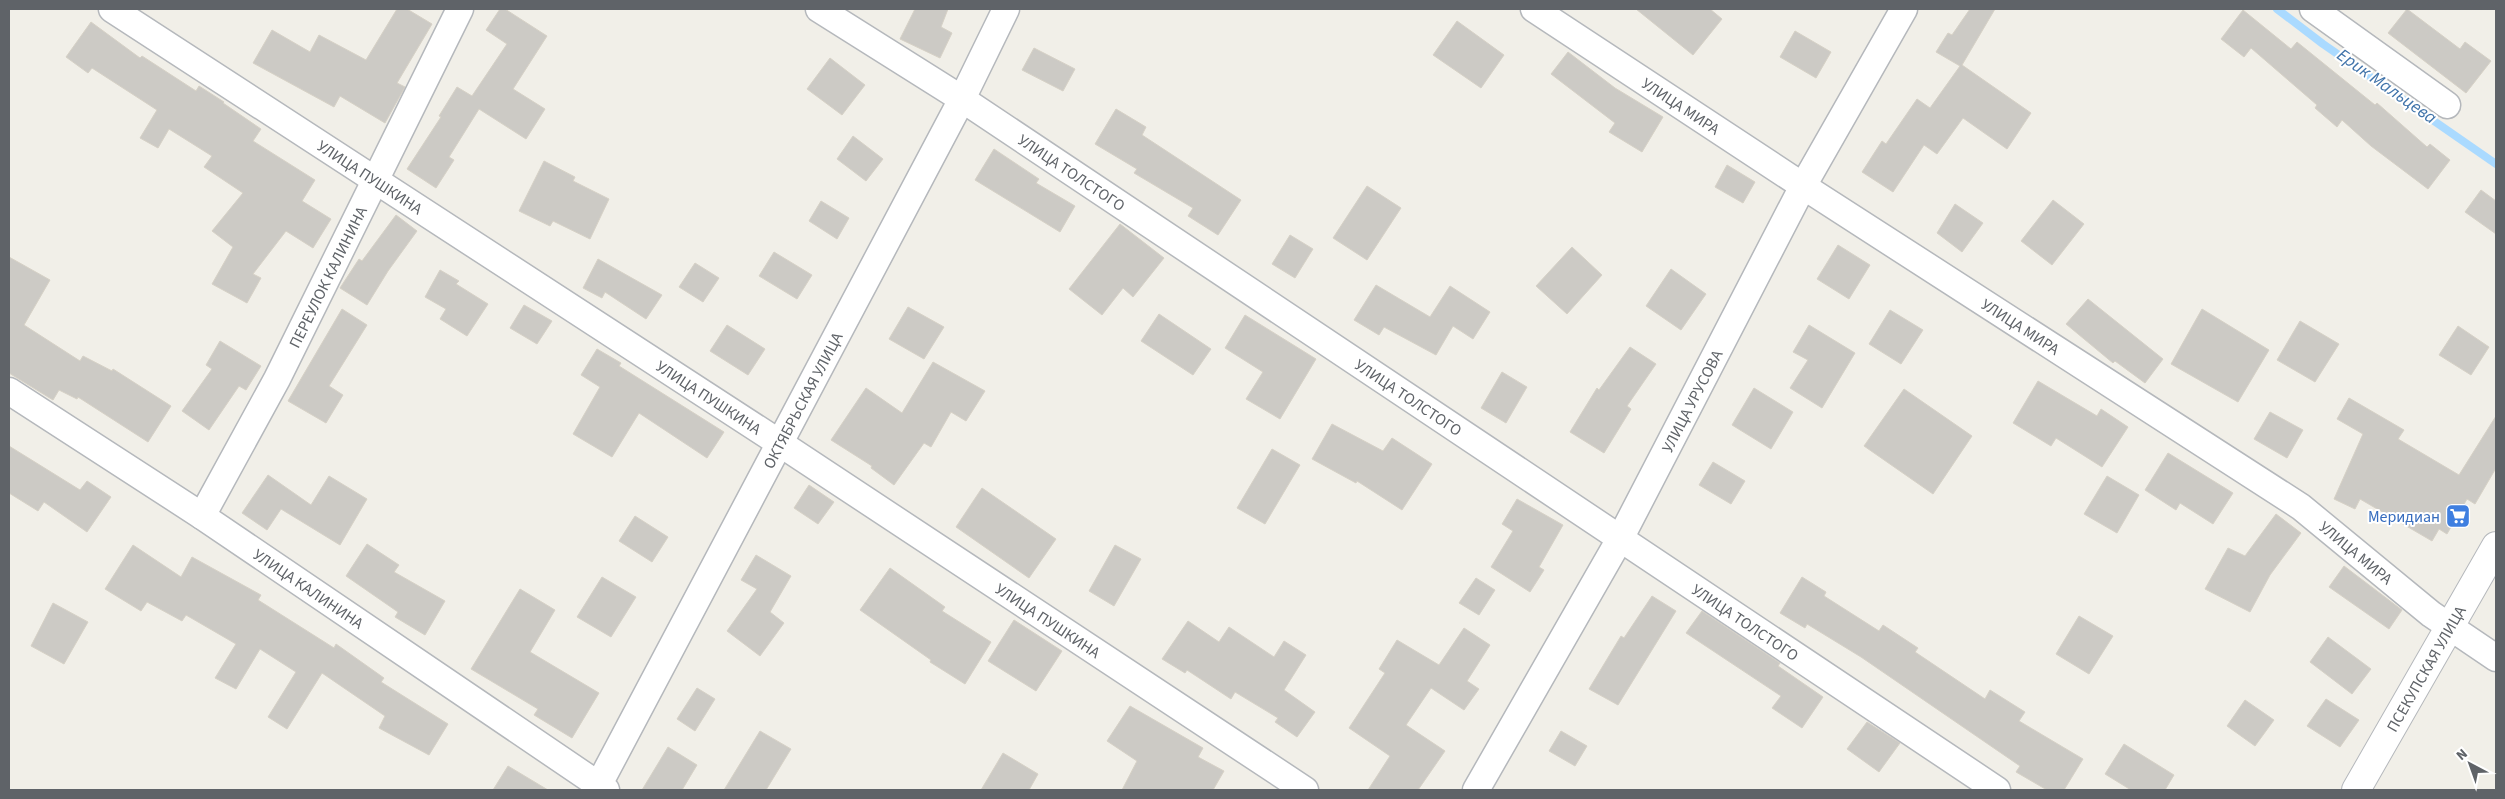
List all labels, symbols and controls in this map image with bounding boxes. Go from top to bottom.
water label: Ерик Мальцева [2332,43,2442,130]
street label: УЛИЦА МИРА [1637,73,1724,140]
street label: УЛИЦА ТОЛСТОГО [1013,129,1129,217]
street label: УЛИЦА ПУШКИНА [313,135,427,220]
street label: ПЕРЕУЛОК КАЛИНИНА [284,203,373,352]
street label: УЛИЦА МИРА [1977,294,2064,361]
street label: ОКТЯБРЬСКАЯ УЛИЦА [758,328,849,473]
street label: УЛИЦА УРУСОВА [1657,346,1728,456]
street label: УЛИЦА ТОЛСТОГО [1350,354,1466,442]
street label: УЛИЦА ПУШКИНА [651,356,766,440]
supermarket icon: Меридиан [2445,503,2471,529]
place label: Меридиан [2368,506,2440,528]
street label: УЛИЦА МИРА [2314,516,2397,590]
street label: УЛИЦА КАЛИНИНА [249,544,368,635]
street label: УЛИЦА ПУШКИНА [991,578,1105,664]
street label: УЛИЦА ТОЛСТОГО [1687,579,1803,667]
street label: ПСЕКУПСКАЯ УЛИЦА [2382,602,2472,736]
north arrow [2445,739,2495,789]
text: N [2452,744,2472,766]

